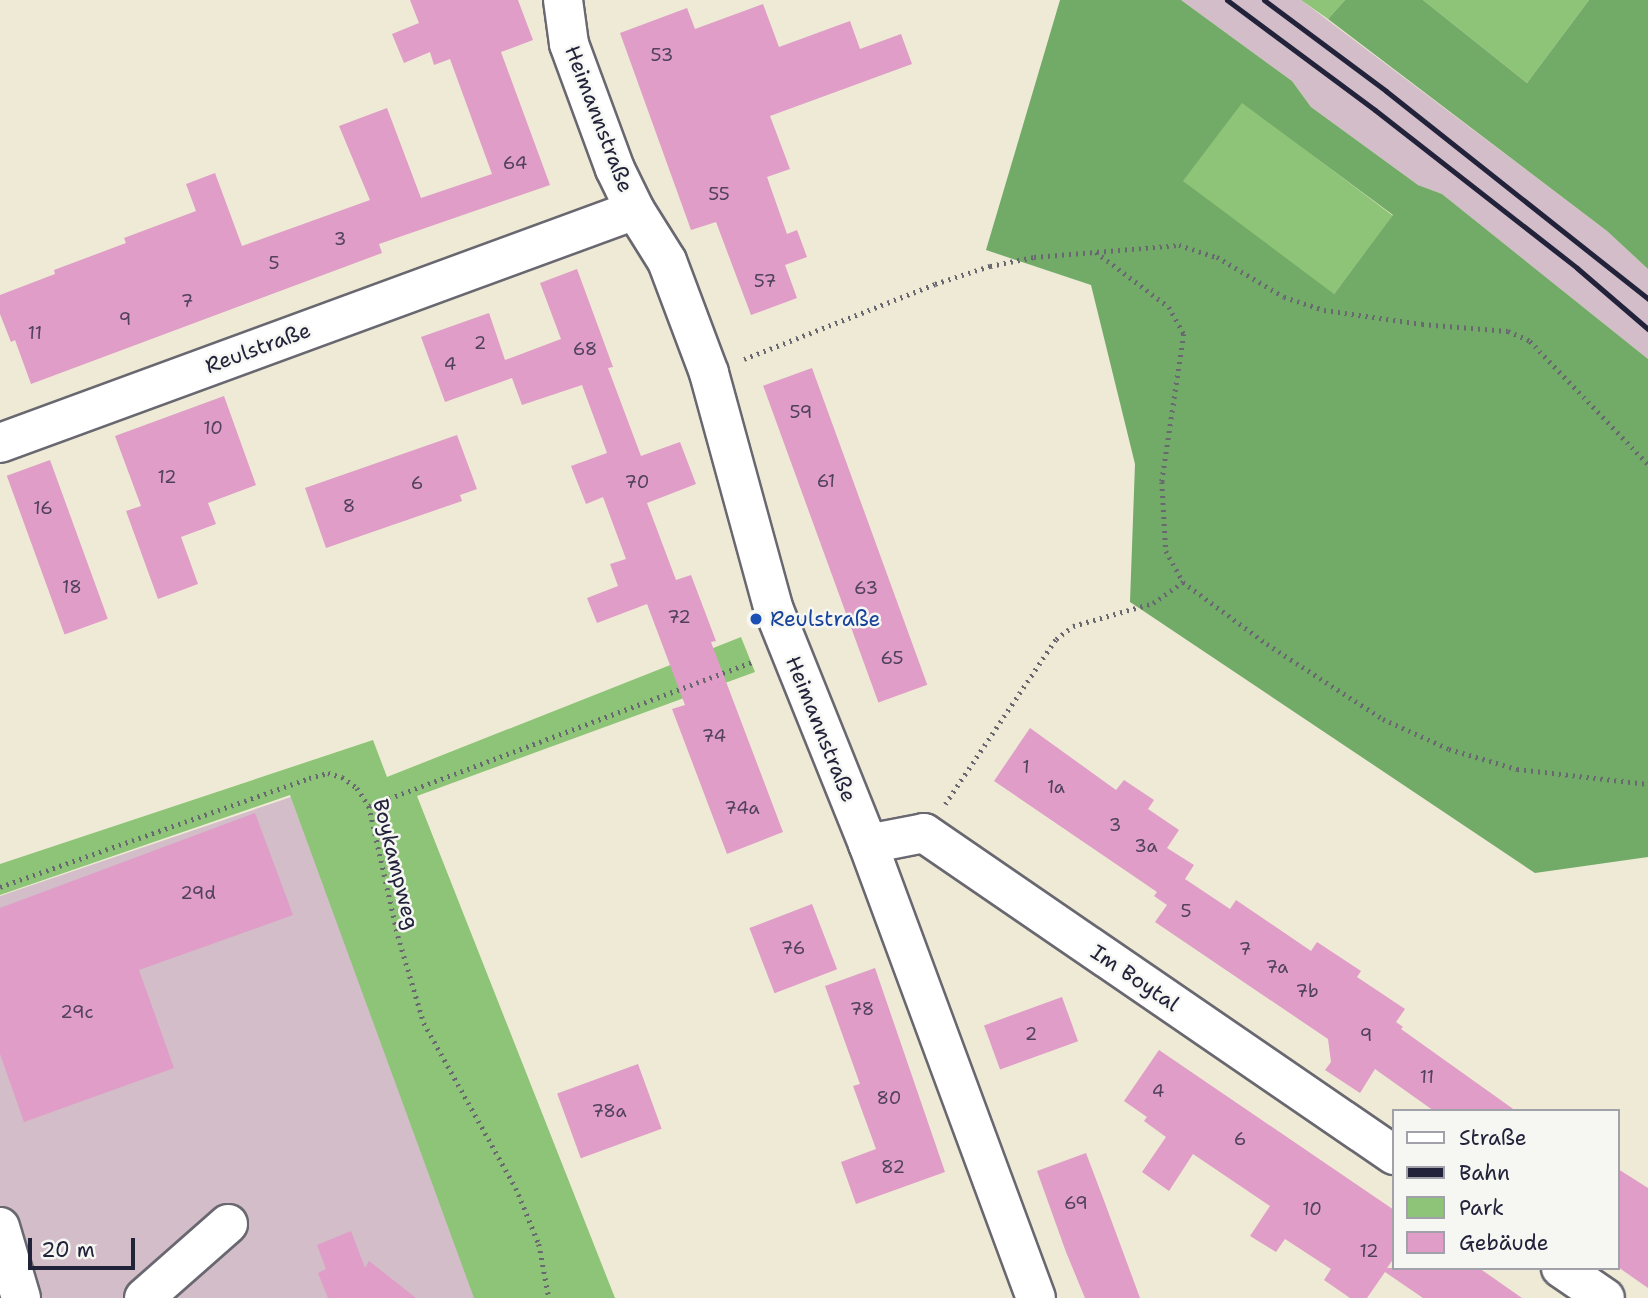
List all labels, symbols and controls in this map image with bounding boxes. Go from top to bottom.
street label: Heimannstraße [559,42,639,196]
house number: 53 [651,44,673,66]
house number: 64 [503,152,527,174]
house number: 55 [708,183,730,205]
house number: 3 [334,228,346,250]
house number: 5 [268,252,280,274]
house number: 57 [754,270,776,292]
house number: 7 [181,290,193,312]
house number: 9 [119,308,131,330]
street label: Reulstraße [202,317,314,379]
house number: 11 [28,322,42,344]
house number: 2 [474,332,486,354]
house number: 68 [573,338,597,360]
house number: 4 [444,353,456,375]
house number: 59 [790,401,812,423]
house number: 10 [203,417,223,439]
house number: 12 [157,466,177,488]
house number: 61 [817,470,835,492]
house number: 70 [625,471,649,493]
house number: 6 [411,472,423,494]
house number: 8 [343,495,355,517]
house number: 16 [33,497,53,519]
house number: 18 [62,576,82,598]
house number: 63 [854,577,878,599]
house number: 72 [667,606,691,628]
place label: Reulstraße [770,606,880,632]
marker: Reulstraße [748,611,764,627]
house number: 65 [881,647,903,669]
street label: Heimannstraße [780,652,862,806]
house number: 74 [702,725,726,747]
house number: 1 [1022,756,1030,778]
house number: 1a [1047,776,1065,798]
street label: Boykampweg [368,796,424,932]
house number: 74a [724,797,760,819]
house number: 3 [1109,814,1121,836]
house number: 3a [1134,835,1158,857]
house number: 29d [180,882,216,904]
house number: 5 [1180,900,1192,922]
house number: 76 [781,937,805,959]
house number: 7 [1239,938,1251,960]
street label: Im Boytal [1086,939,1184,1017]
house number: 7a [1266,956,1288,978]
house number: 7b [1295,980,1319,1002]
house number: 78 [850,998,874,1020]
house number: 29c [60,1001,94,1023]
house number: 2 [1025,1023,1037,1045]
house number: 9 [1360,1024,1372,1046]
house number: 11 [1420,1066,1434,1088]
house number: 4 [1152,1080,1164,1102]
house number: 80 [877,1087,901,1109]
house number: 78a [591,1100,627,1122]
legend [1392,1109,1620,1270]
text: Straße [1459,1124,1527,1152]
house number: 6 [1234,1128,1246,1150]
house number: 82 [881,1156,905,1178]
text: Bahn [1459,1159,1510,1187]
house number: 69 [1064,1192,1088,1214]
text: Park [1459,1194,1504,1222]
house number: 10 [1302,1198,1322,1220]
scale bar [32,1224,138,1268]
text: Gebäude [1459,1229,1549,1257]
text: 20 m [41,1236,95,1264]
house number: 12 [1359,1240,1379,1262]

